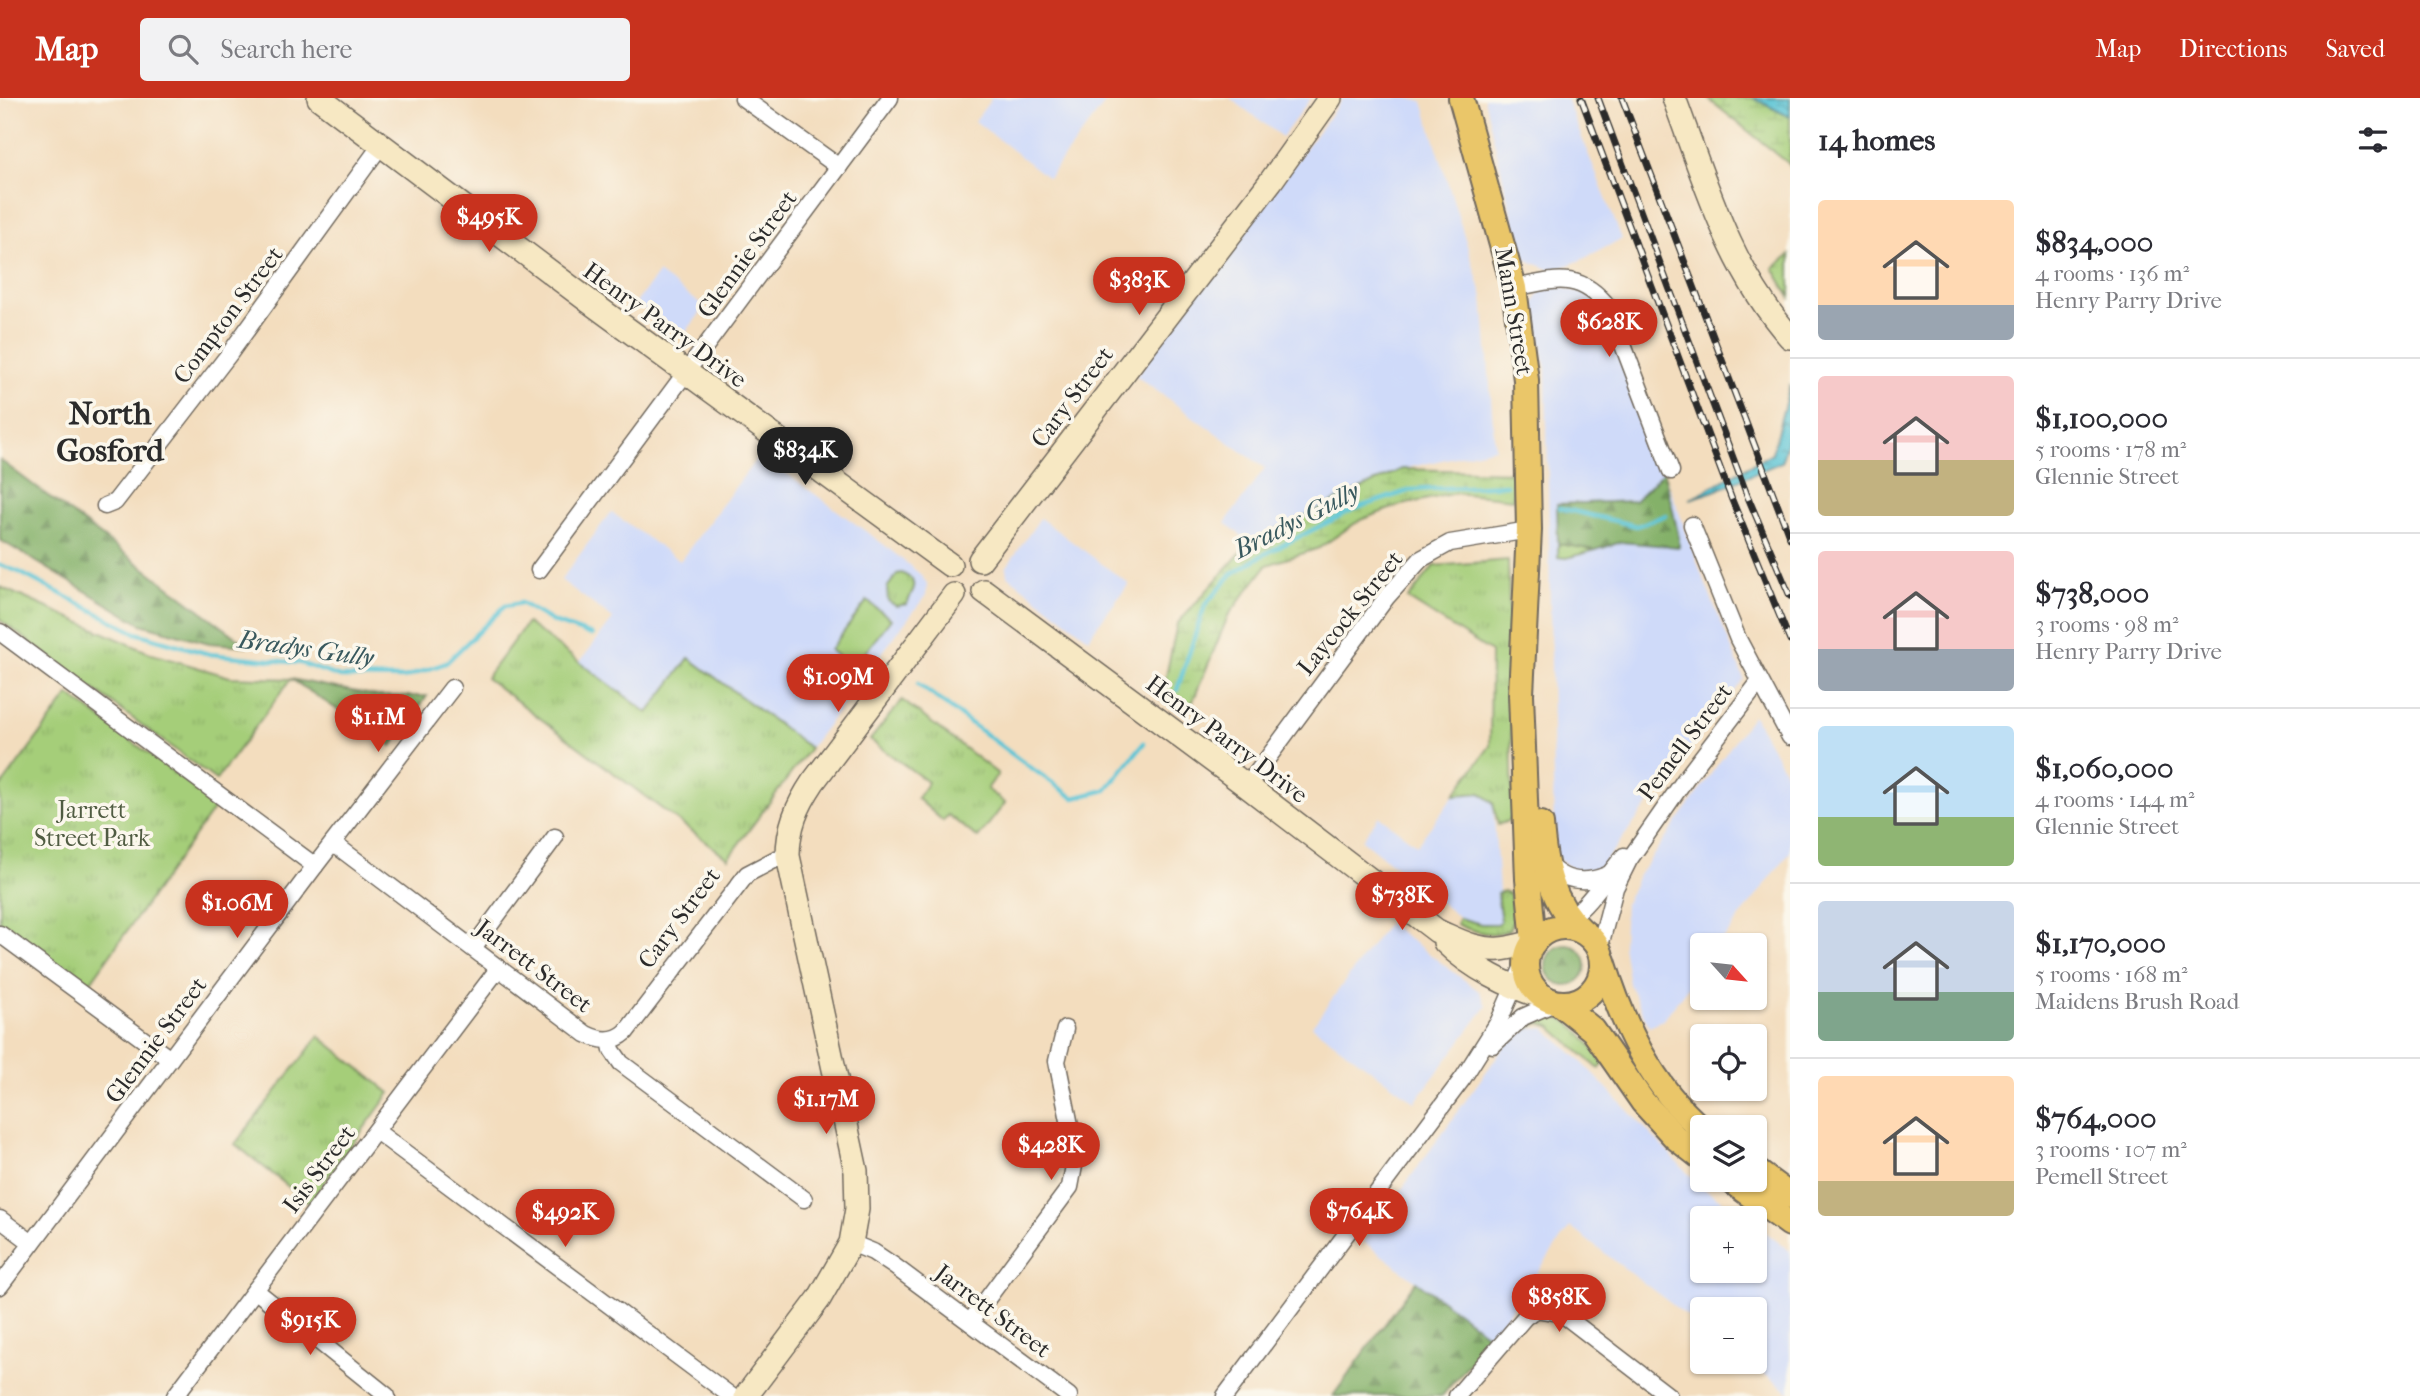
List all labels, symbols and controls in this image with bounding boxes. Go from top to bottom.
search box [140,18,630,81]
text: Map [35,30,98,69]
icon: search [164,30,202,68]
text: Search here [220,34,352,65]
text: Map [2095,35,2141,63]
text: Directions [2179,35,2287,63]
text: Saved [2325,35,2385,63]
icon: filters [2354,121,2392,159]
text: 14 homes [1818,123,1935,158]
street label: Glennie Street [691,185,803,323]
pin: $495K [440,194,538,254]
text: $495K [457,203,521,230]
text: $834,000 [2035,225,2153,260]
icon: home [1874,228,1958,312]
street label: Compton Street [167,241,289,389]
street label: Mann Street [1489,245,1539,378]
street label: Henry Parry Drive [578,256,752,394]
pin: $383K [1090,258,1188,317]
text: 4 rooms · 136 m² [2035,260,2189,287]
text: $383K [1109,266,1169,293]
text: Henry Parry Drive [2035,287,2222,314]
pin: $628K [1560,300,1658,359]
text: $628K [1576,308,1642,335]
street label: Cary Street [1025,341,1119,453]
district label: North Gosford [56,395,165,469]
text: $1,100,000 [2035,401,2168,436]
icon: home [1874,404,1958,488]
pin: $834K [756,428,854,487]
text: $834K [773,436,837,463]
text: 5 rooms · 178 m² [2035,436,2186,463]
text: Glennie Street [2035,463,2179,490]
water label: Bradys Gully [1227,475,1365,566]
street label: Laycock Street [1291,545,1409,681]
text: $738,000 [2035,576,2149,611]
icon: home [1874,579,1958,663]
text: 3 rooms · 98 m² [2035,611,2179,638]
water label: Bradys Gully [234,623,377,674]
text: Henry Parry Drive [2035,638,2222,665]
pin: $1.09M [781,654,895,714]
text: $1.09M [802,663,874,690]
street label: Henry Parry Drive [1141,669,1313,809]
street label: Pemell Street [1632,678,1738,806]
pin: $1.1M [329,694,427,754]
text: $1.1M [351,703,405,730]
text: $1,060,000 [2035,751,2174,786]
icon: home [1874,754,1958,838]
text: 4 rooms · 144 m² [2035,786,2195,813]
park label: Jarrett Street Park [34,796,151,852]
text: Glennie Street [2035,813,2179,840]
street label: Cary Street [632,862,726,974]
pin: $738K [1353,872,1451,932]
pin: $1.06M [180,880,294,940]
text: $738K [1371,881,1433,908]
text: $1.06M [201,889,273,916]
street label: Jarrett Street [469,912,598,1019]
text: $1,170,000 [2035,926,2166,961]
icon: home [1874,929,1958,1013]
north arrow [1690,933,1768,1010]
map controls [1690,933,1767,1374]
text: 5 rooms · 168 m² [2035,961,2188,988]
street label: Glennie Street [100,971,213,1109]
text: Maidens Brush Road [2035,988,2239,1015]
button: locate [1690,1024,1767,1101]
pin: $1.17M [769,1076,883,1136]
text: $1.17M [793,1085,859,1112]
text: $764,000 [2035,1101,2157,1136]
icon: home [1874,1104,1958,1188]
button: layers [1690,1115,1767,1192]
street label: Isis Street [277,1119,361,1218]
pin: $428K [1002,1122,1100,1182]
text: $428K [1018,1131,1084,1158]
text: 3 rooms · 107 m² [2035,1136,2187,1163]
text: Pemell Street [2035,1163,2168,1190]
pin: $764K [1310,1188,1408,1248]
pin: $492K [516,1190,614,1249]
text: $764K [1326,1197,1392,1224]
text: $492K [532,1198,598,1225]
button: + [1690,1206,1767,1283]
street label: Jarrett Street [928,1257,1057,1364]
pin: $858K [1510,1274,1608,1334]
text: $858K [1528,1283,1590,1310]
button: − [1690,1297,1767,1374]
pin: $915K [261,1298,359,1357]
text: $915K [280,1306,340,1333]

